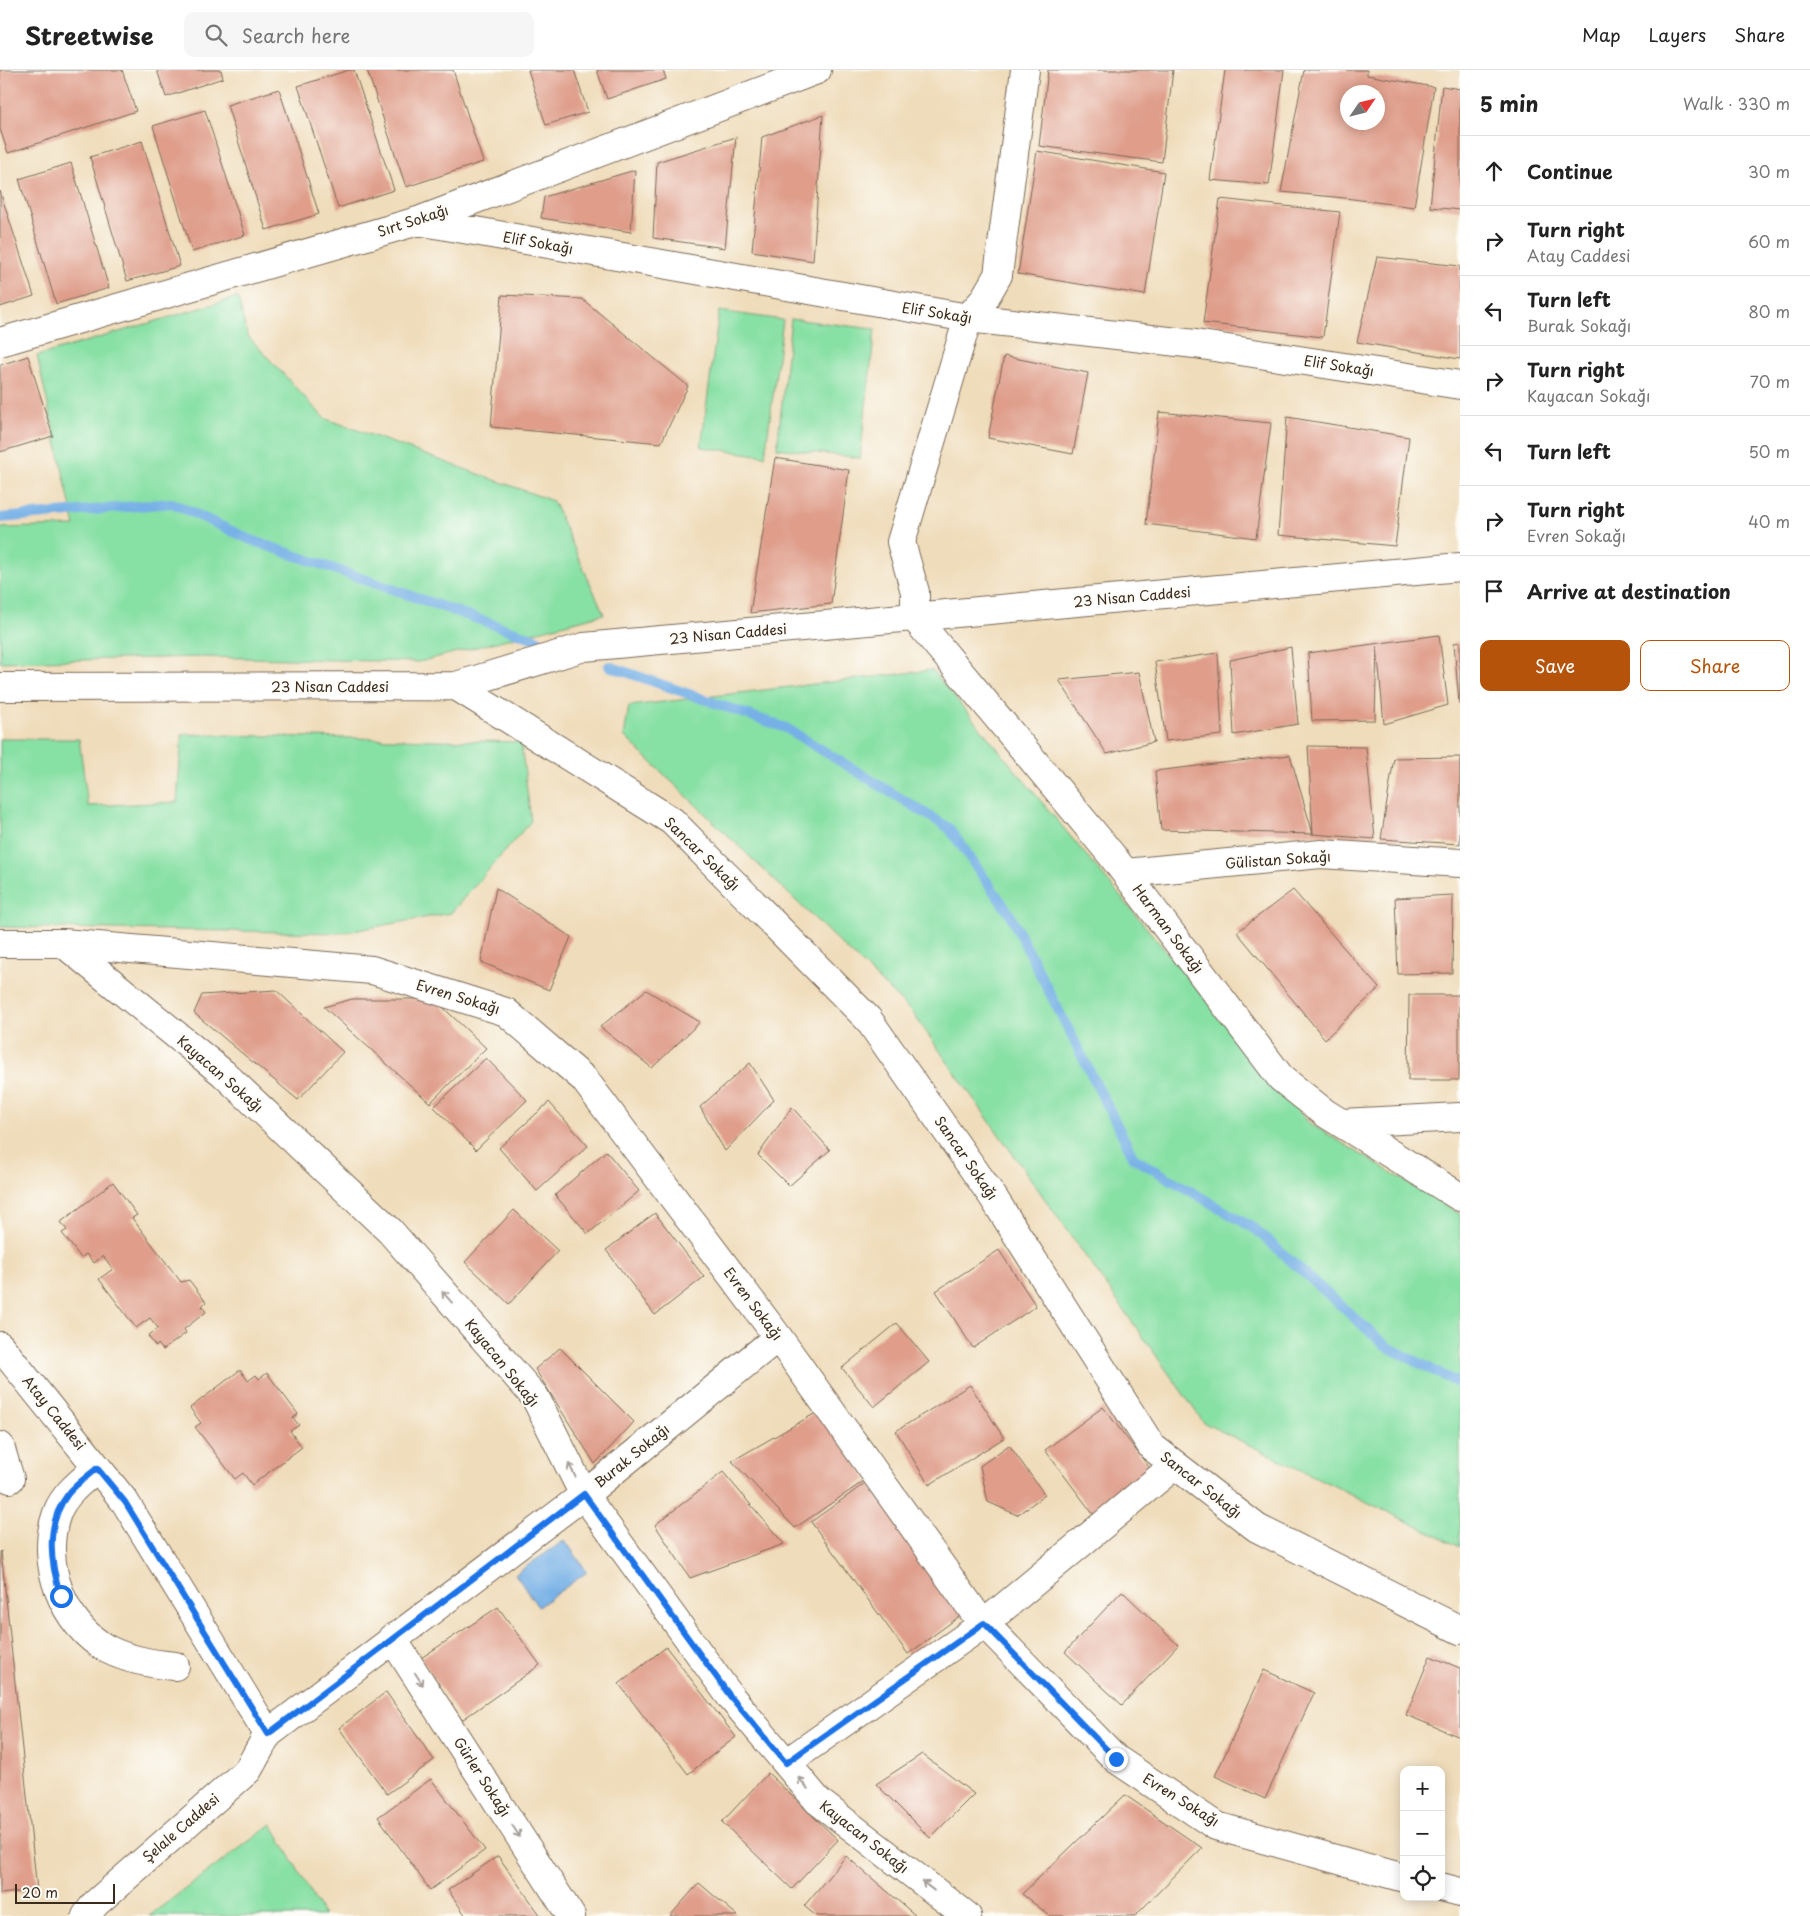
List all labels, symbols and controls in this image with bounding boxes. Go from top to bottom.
search box [184,12,534,57]
text: Streetwise [25,17,154,53]
icon: search [202,21,230,49]
text: Search here [242,21,350,49]
text: Map [1582,21,1621,48]
text: Layers [1649,21,1706,48]
text: Share [1734,21,1785,48]
north arrow [1340,85,1385,130]
text: 5 min [1480,87,1538,119]
text: Walk · 330 m [1683,91,1790,115]
icon: ahead [1480,157,1508,185]
text: Continue [1527,157,1613,185]
text: 30 m [1748,159,1790,183]
street label: Sırt Sokağı [375,199,451,242]
text: Turn right [1527,215,1625,243]
street label: Elif Sokağı [501,226,575,259]
icon: right [1480,227,1508,255]
text: 60 m [1748,229,1790,253]
text: Atay Caddesi [1527,243,1631,267]
text: Turn left [1527,285,1611,313]
street label: Elif Sokağı [900,297,974,328]
icon: left [1480,297,1508,325]
text: 80 m [1748,299,1790,323]
text: Burak Sokağı [1527,313,1631,337]
street label: Elif Sokağı [1302,350,1376,381]
text: Turn right [1527,355,1625,383]
icon: right [1480,367,1508,395]
text: 70 m [1750,369,1790,393]
text: Kayacan Sokağı [1527,383,1650,407]
icon: left [1480,437,1508,465]
text: Turn left [1527,437,1611,465]
text: 50 m [1749,439,1790,463]
text: Turn right [1527,495,1625,523]
icon: right [1480,507,1508,535]
text: 40 m [1748,509,1790,533]
text: Evren Sokağı [1527,523,1626,547]
icon: arrive [1480,577,1508,605]
text: Arrive at destination [1527,577,1731,605]
street label: 23 Nisan Caddesi [1072,581,1192,612]
street label: 23 Nisan Caddesi [668,618,788,649]
button: Save [1480,640,1630,691]
button: Share [1640,640,1790,691]
street label: 23 Nisan Caddesi [271,676,389,697]
street label: Sancar Sokağı [660,812,745,895]
street label: Gülistan Sokağı [1224,845,1332,874]
street label: Harman Sokağı [1128,880,1209,978]
street label: Evren Sokağı [414,974,503,1019]
street label: Kayacan Sokağı [173,1030,268,1117]
street label: Sancar Sokağı [930,1111,1003,1204]
street label: Evren Sokağı [719,1263,788,1345]
one-way arrow [441,1290,453,1303]
street label: Kayacan Sokağı [460,1314,545,1411]
street label: Atay Caddesi [18,1371,91,1455]
street label: Burak Sokağı [590,1419,674,1492]
street label: Sancar Sokağı [1156,1446,1246,1523]
one-way arrow [567,1463,576,1478]
route start [50,1585,73,1608]
one-way arrow [414,1672,424,1686]
street label: Gürler Sokağı [449,1733,516,1821]
route end [1105,1748,1128,1771]
map controls [1400,1766,1445,1901]
button: + [1400,1766,1445,1811]
street label: Evren Sokağı [1139,1768,1224,1831]
one-way arrow [797,1777,809,1790]
street label: Şelale Caddesi [138,1788,224,1867]
street label: Kayacan Sokağı [815,1795,913,1878]
button: − [1400,1811,1445,1856]
one-way arrow [511,1823,521,1837]
button: locate [1400,1856,1445,1901]
scale bar [15,1881,115,1904]
one-way arrow [922,1881,935,1892]
text: 20 m [22,1882,58,1903]

